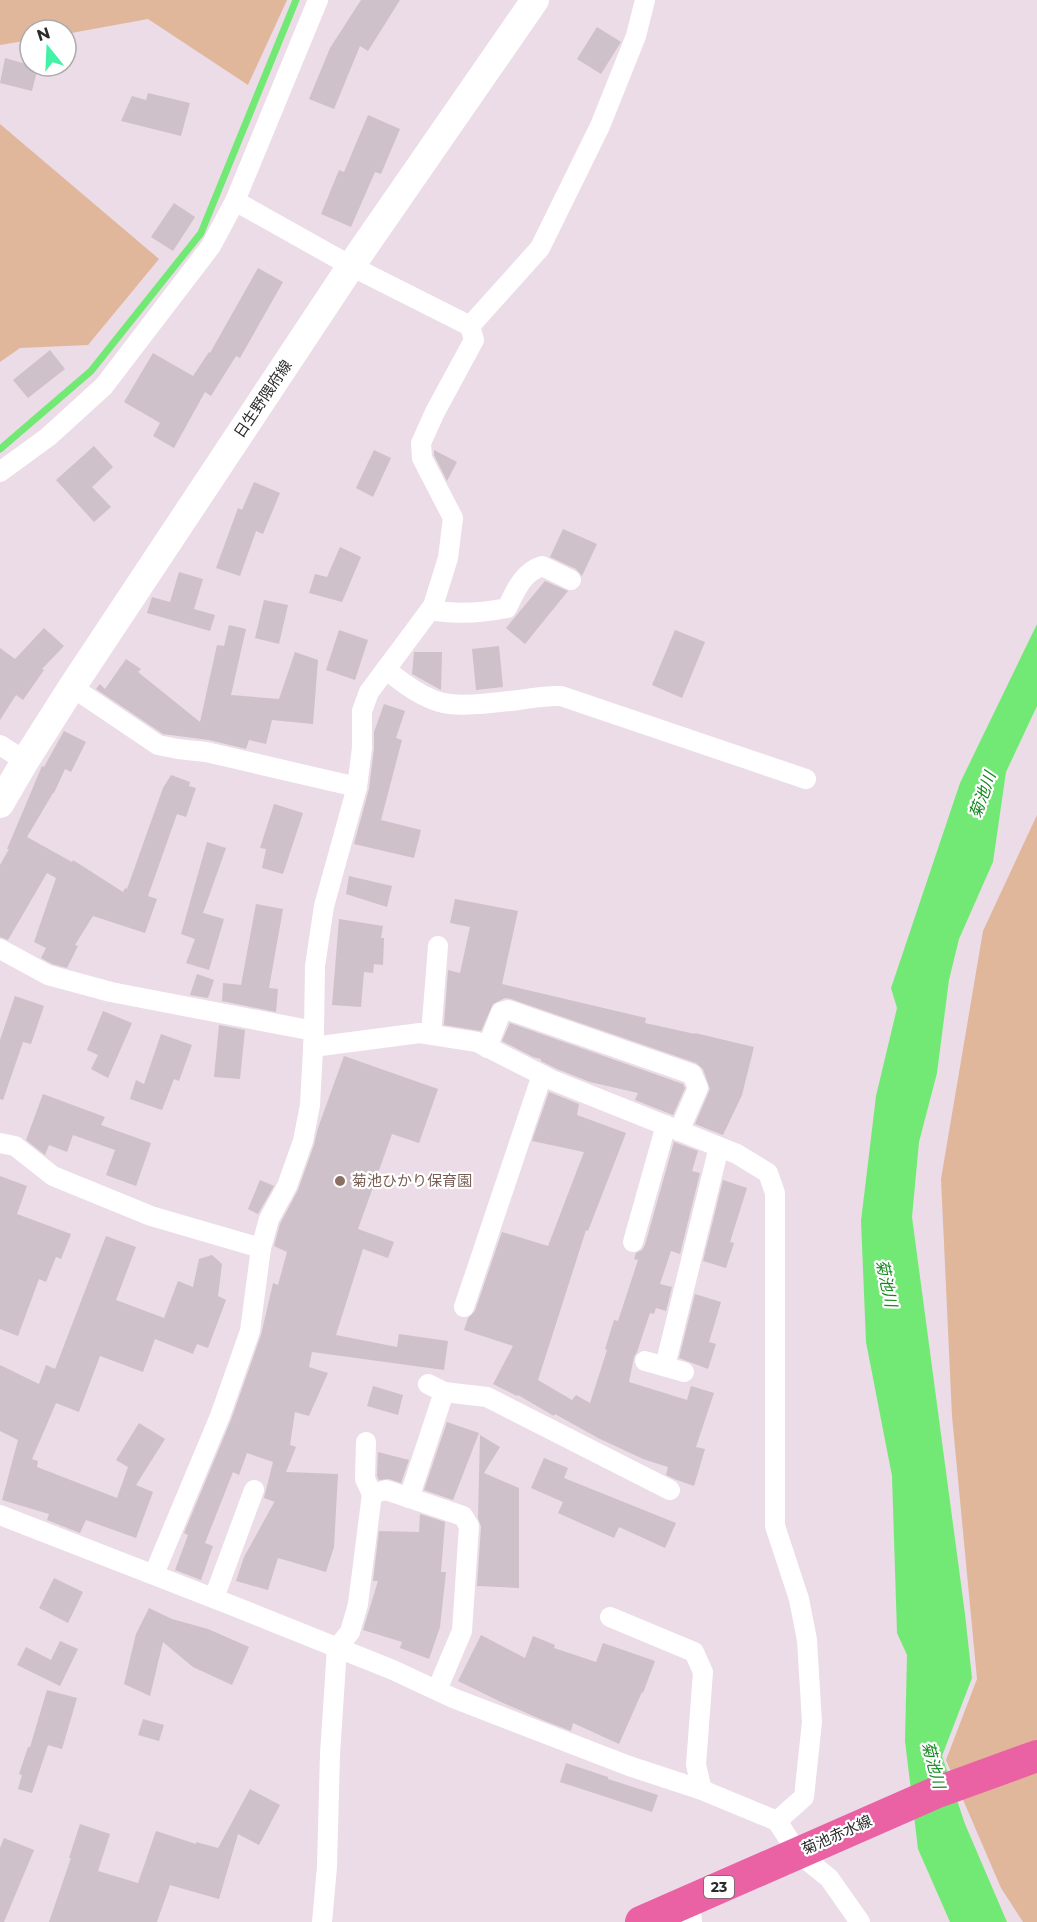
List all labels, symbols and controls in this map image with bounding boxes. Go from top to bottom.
north arrow [18,18,78,78]
text: N [34,23,53,45]
street label: 日生野隈府線 [230,356,296,441]
water label: 菊池川 [965,767,1000,821]
place label: 菊池ひかり保育園 [352,1171,472,1190]
marker: 菊池ひかり保育園 [333,1174,347,1188]
water label: 菊池川 [872,1258,901,1311]
water label: 菊池川 [918,1739,949,1793]
street label: 菊池赤水線 [799,1811,875,1858]
road number: 23 [704,1876,734,1898]

